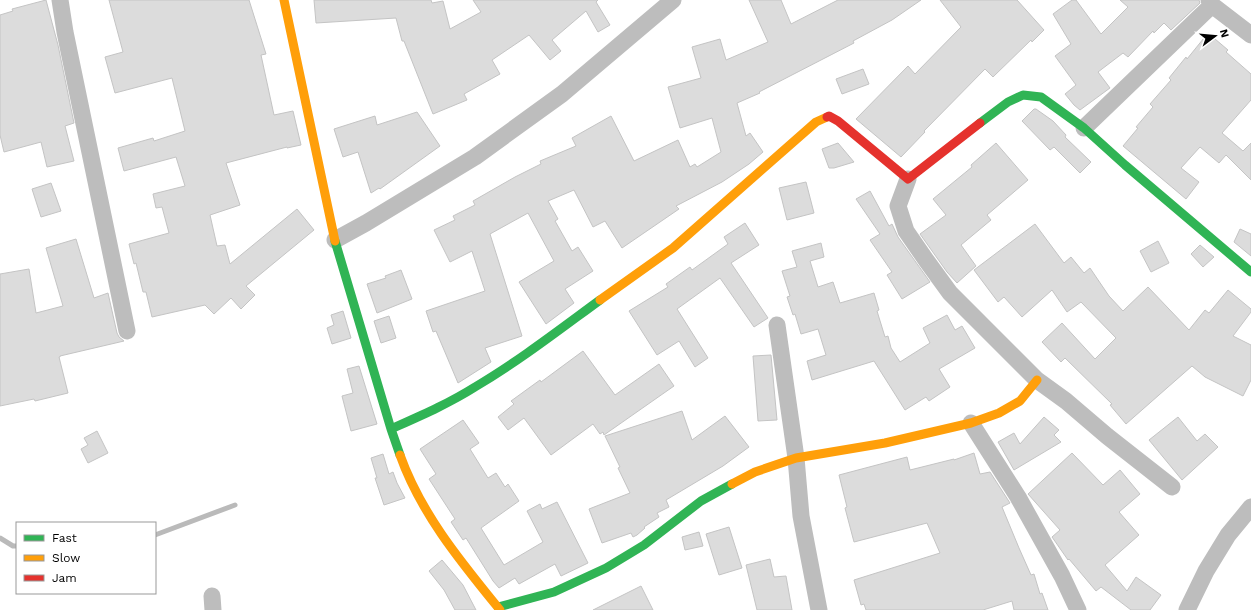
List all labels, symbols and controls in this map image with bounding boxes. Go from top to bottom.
north arrow [1195,16,1235,56]
text: N [1217,28,1232,39]
legend [16,522,156,594]
text: Fast [52,531,77,545]
text: Slow [52,551,80,565]
text: Jam [52,571,77,585]

